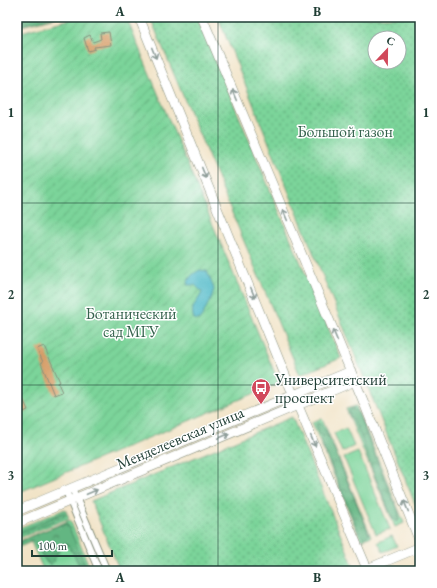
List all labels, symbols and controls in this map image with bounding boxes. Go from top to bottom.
text: A [114,3,125,20]
text: B [313,3,321,20]
north arrow [367,30,407,70]
text: С [385,33,397,49]
one-way arrow [150,47,158,59]
one-way arrow [230,90,238,102]
text: 1 [8,104,15,121]
text: 1 [423,104,430,121]
park label: Большой газон [297,121,393,142]
one-way arrow [200,167,208,179]
one-way arrow [281,210,288,222]
text: 2 [8,286,15,303]
text: 2 [423,286,430,303]
one-way arrow [249,287,257,299]
park label: Ботанический сад МГУ [85,303,177,342]
one-way arrow [331,330,339,342]
place label: Университетский проспект [274,369,387,408]
bus stop icon: Университетский проспект [250,377,272,405]
street label: Менделеевская улица [113,401,248,474]
one-way arrow [218,432,230,439]
one-way arrow [310,434,317,446]
text: 3 [8,467,15,484]
text: 3 [423,467,430,484]
one-way arrow [85,487,97,495]
one-way arrow [401,501,409,513]
scale bar [32,532,112,558]
text: 100 m [38,538,68,554]
text: A [114,569,125,586]
text: B [313,569,321,586]

